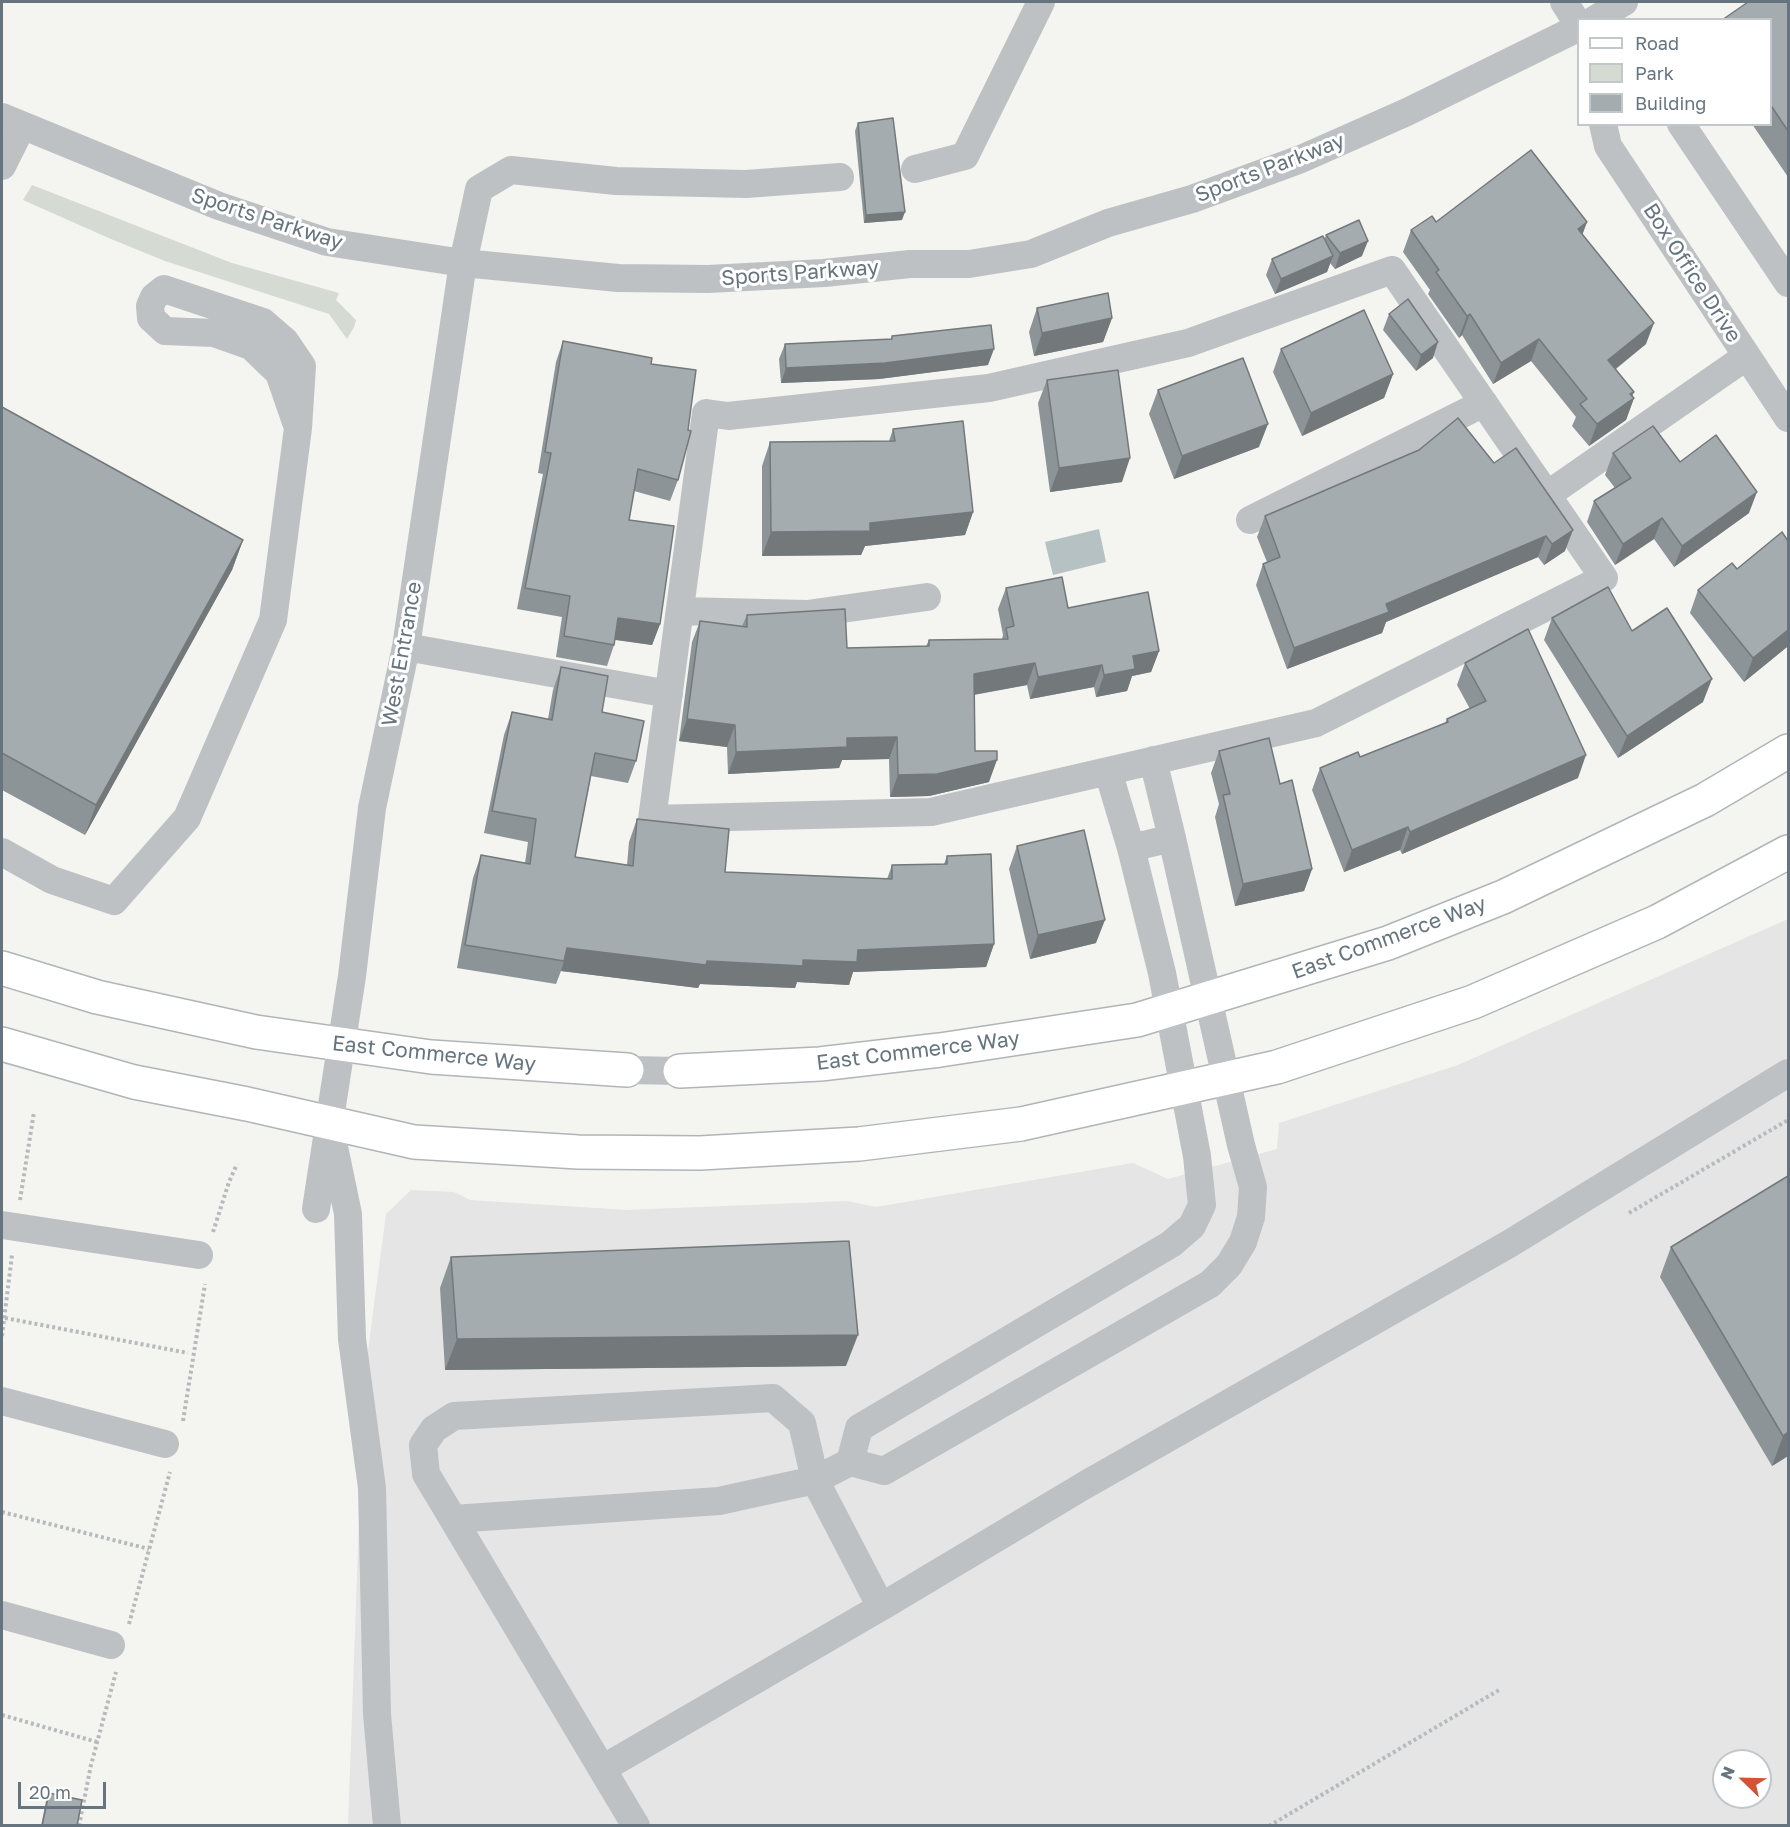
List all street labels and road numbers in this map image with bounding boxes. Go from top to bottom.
street label: Sports Parkway [1192,128,1348,208]
street label: Sports Parkway [188,183,346,255]
street label: Box Office Drive [1638,199,1746,347]
street label: Sports Parkway [720,255,880,291]
street label: West Entrance [377,580,427,728]
street label: East Commerce Way [1288,891,1490,985]
street label: East Commerce Way [815,1026,1021,1076]
street label: East Commerce Way [331,1031,537,1077]

